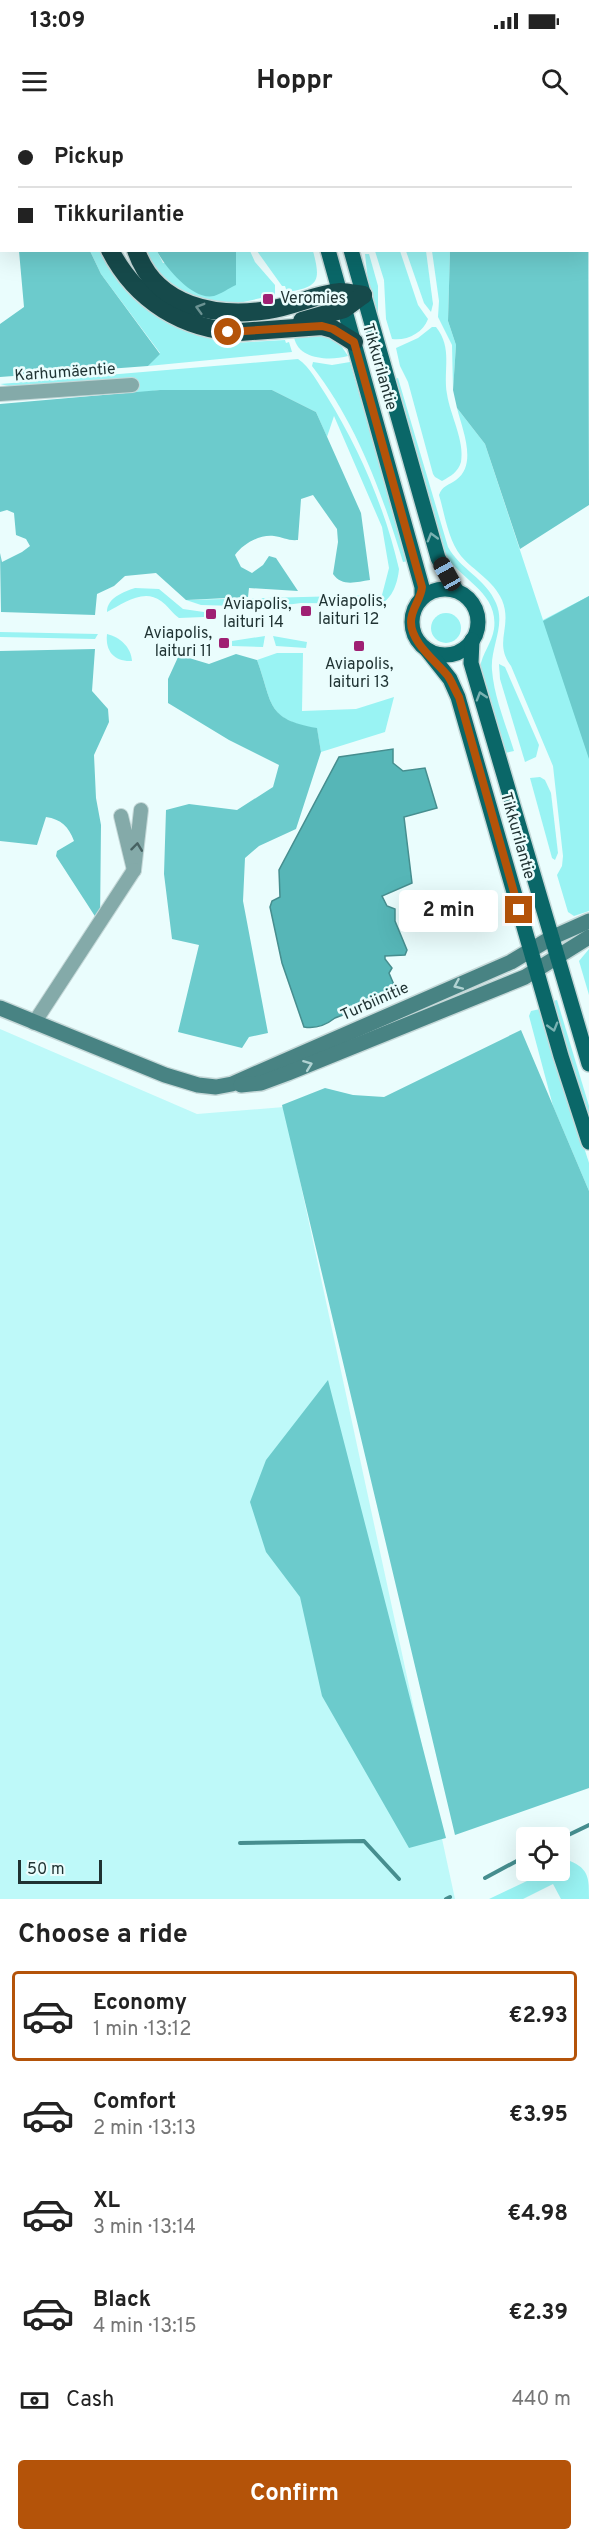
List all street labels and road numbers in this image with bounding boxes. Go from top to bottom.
street label: Tikkurilantie [357,321,401,413]
street label: Karhumäentie [14,359,116,387]
street label: Tikkurilantie [495,790,539,882]
street label: Turbiinitie [338,978,412,1026]

